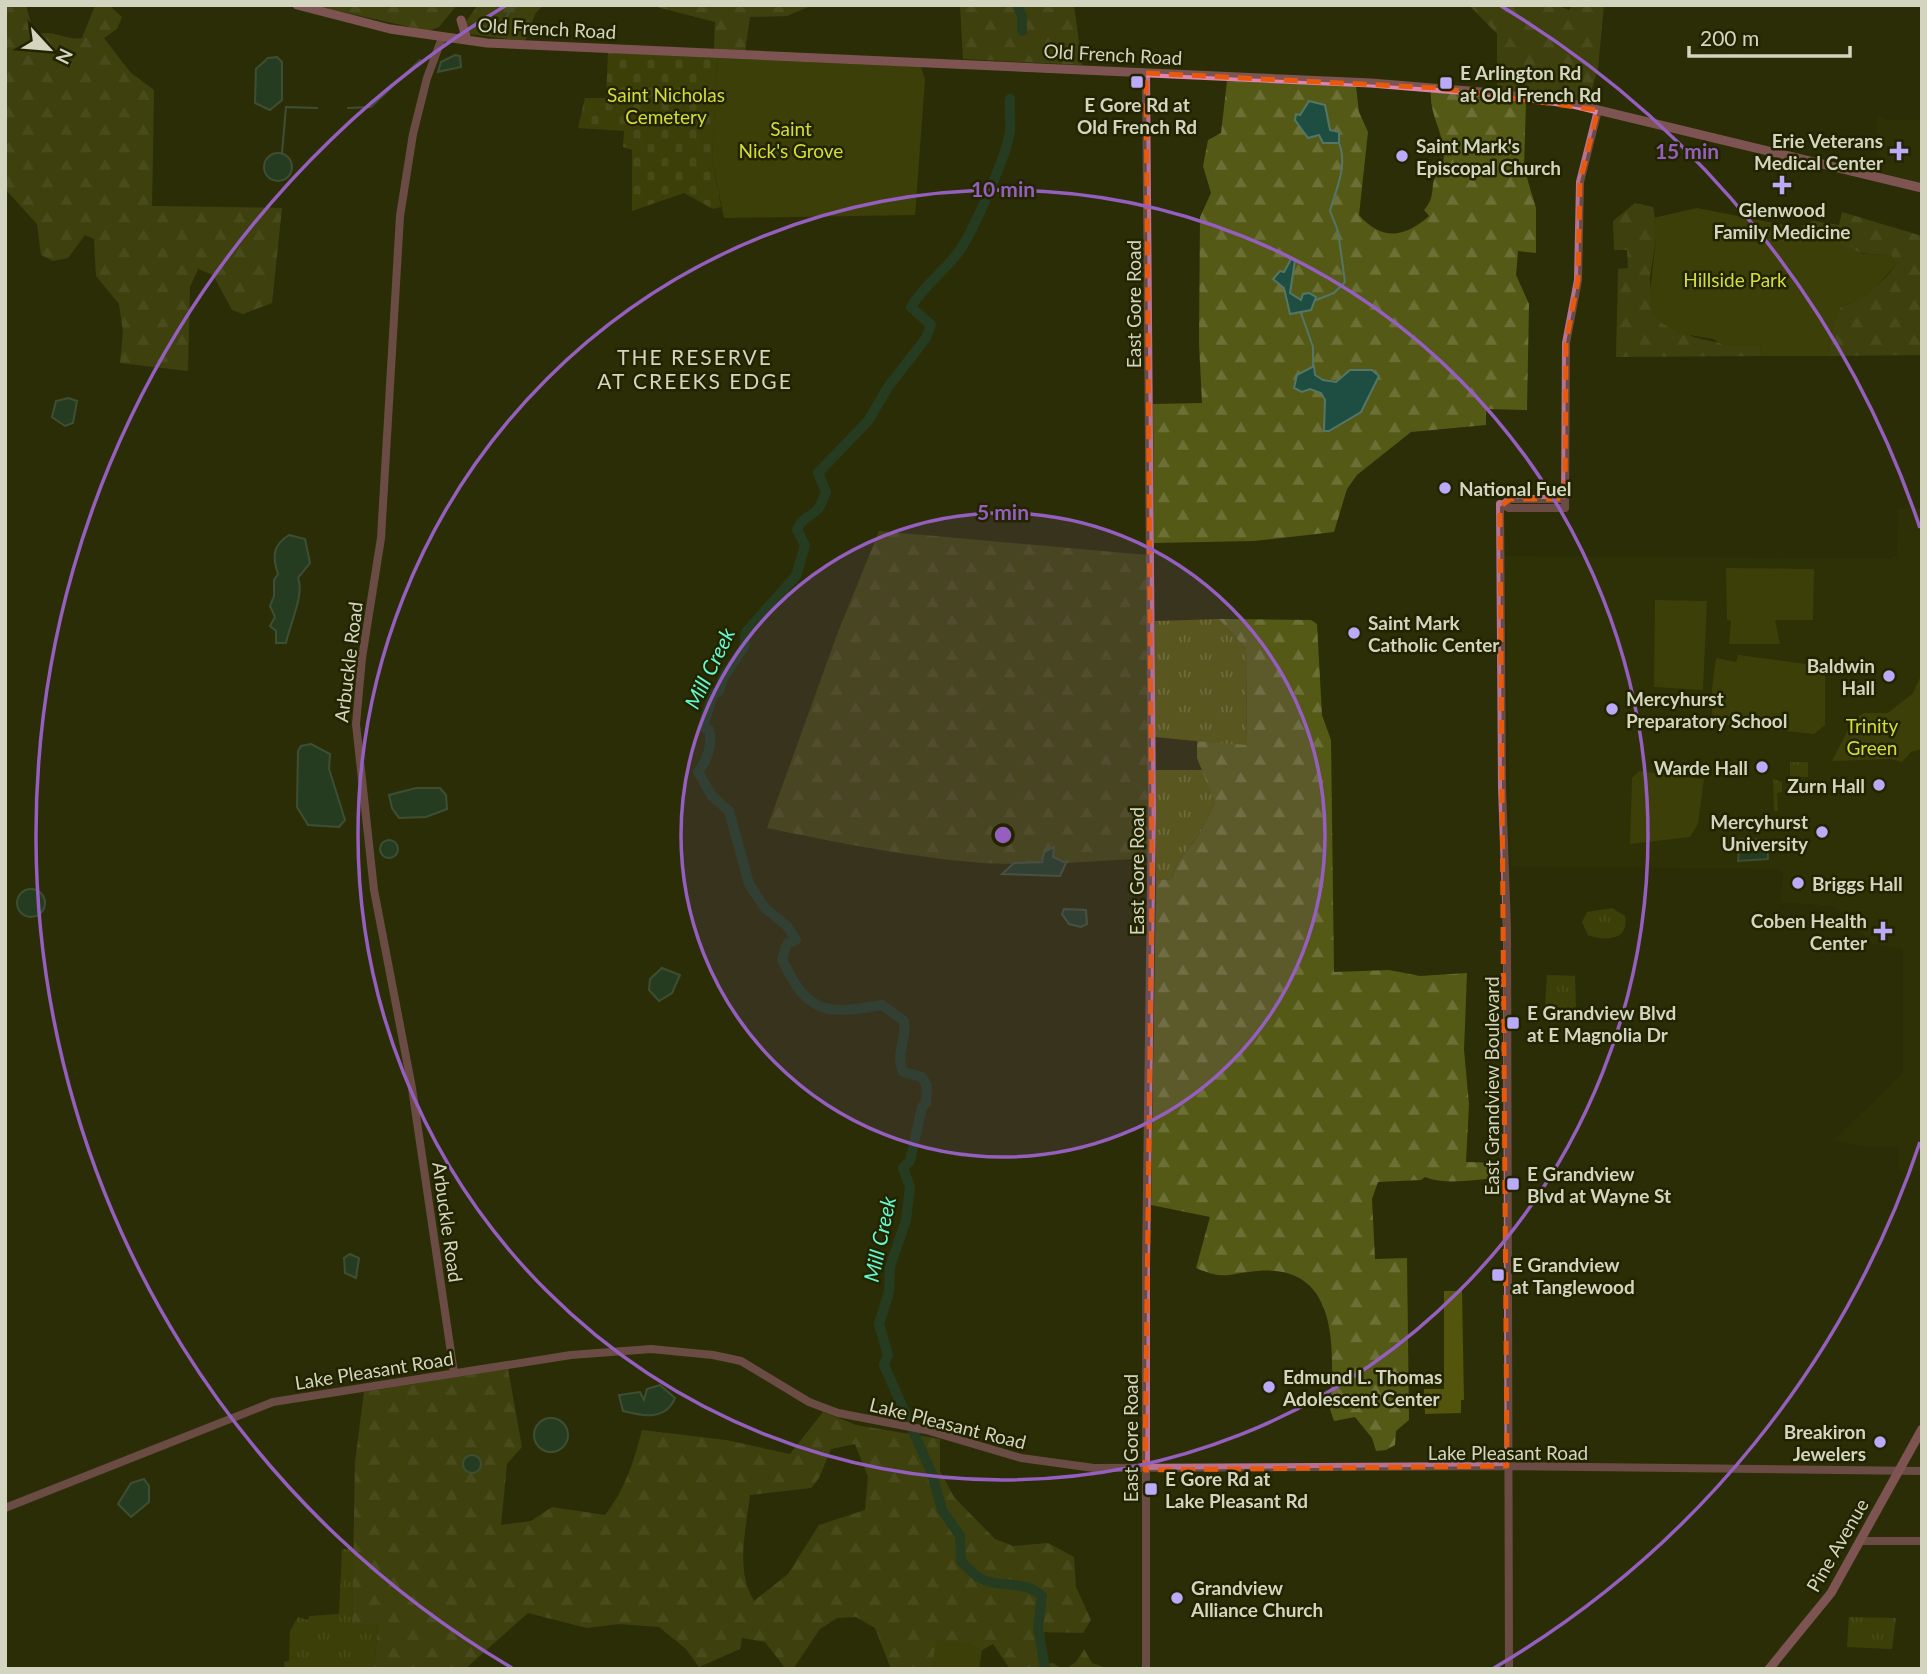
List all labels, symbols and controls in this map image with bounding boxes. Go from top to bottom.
street label: Old French Road [477,13,617,43]
north arrow [14,14,84,84]
scale bar [1689,14,1850,58]
text: 200 m [1700,25,1759,50]
street label: Old French Road [1043,39,1183,69]
text: N [51,45,78,68]
place label: E Arlington Rd at Old French Rd [1460,61,1601,106]
marker: E Gore Rd at Old French Rd [1129,74,1145,90]
marker: E Arlington Rd at Old French Rd [1438,75,1454,91]
park label: Saint Nicholas Cemetery [607,83,725,128]
place label: E Gore Rd at Old French Rd [1077,93,1197,138]
park label: Saint Nick's Grove [739,117,843,162]
place label: Erie Veterans Medical Center [1754,129,1884,174]
place label: Saint Mark's Episcopal Church [1416,134,1561,179]
text: 15 min [1655,138,1719,163]
marker: Erie Veterans Medical Center [1889,141,1909,161]
marker: Saint Mark's Episcopal Church [1394,148,1410,164]
marker: Glenwood Family Medicine [1772,175,1792,195]
text: 10 min [971,176,1035,201]
place label: Glenwood Family Medicine [1714,198,1851,243]
street label: East Gore Road [1122,240,1145,368]
park label: Hillside Park [1683,268,1787,291]
district label: THE RESERVE AT CREEKS EDGE [597,344,793,393]
place label: National Fuel [1459,477,1571,500]
marker: National Fuel [1437,480,1453,496]
text: 5 min [977,499,1029,524]
street label: Arbuckle Road [329,600,367,724]
place label: Saint Mark Catholic Center [1368,611,1500,656]
water label: Mill Creek [679,623,740,713]
marker: Saint Mark Catholic Center [1346,625,1362,641]
place label: Baldwin Hall [1807,654,1875,699]
marker: Baldwin Hall [1881,668,1897,684]
place label: Mercyhurst Preparatory School [1626,687,1787,732]
marker: Mercyhurst Preparatory School [1604,701,1620,717]
park label: Trinity Green [1846,714,1898,759]
place label: Warde Hall [1654,756,1748,779]
marker: Warde Hall [1754,759,1770,775]
place label: Zurn Hall [1787,774,1865,797]
marker: Zurn Hall [1871,777,1887,793]
street label: East Gore Road [1125,807,1148,935]
place label: Mercyhurst University [1710,810,1809,855]
centre of rings [991,823,1015,847]
marker: Mercyhurst University [1814,824,1830,840]
place label: Briggs Hall [1812,872,1903,895]
marker: Briggs Hall [1790,875,1806,891]
place label: Coben Health Center [1751,909,1868,954]
marker: Coben Health Center [1873,921,1893,941]
street label: East Grandview Boulevard [1480,976,1503,1196]
place label: E Grandview Blvd at E Magnolia Dr [1527,1001,1676,1046]
marker: E Grandview Blvd at E Magnolia Dr [1505,1015,1521,1031]
street label: Arbuckle Road [428,1160,468,1284]
place label: E Grandview Blvd at Wayne St [1527,1162,1671,1207]
marker: E Grandview Blvd at Wayne St [1505,1176,1521,1192]
water label: Mill Creek [858,1193,900,1284]
place label: E Grandview at Tanglewood [1512,1253,1635,1298]
marker: E Grandview at Tanglewood [1490,1267,1506,1283]
street label: Lake Pleasant Road [293,1346,455,1394]
place label: Edmund L. Thomas Adolescent Center [1282,1365,1442,1410]
street label: East Gore Road [1119,1374,1142,1502]
marker: Edmund L. Thomas Adolescent Center [1261,1379,1277,1395]
street label: Lake Pleasant Road [867,1392,1029,1454]
place label: Breakiron Jewelers [1784,1420,1866,1465]
marker: Breakiron Jewelers [1872,1434,1888,1450]
street label: Lake Pleasant Road [1428,1441,1588,1464]
place label: E Gore Rd at Lake Pleasant Rd [1165,1467,1308,1512]
marker: E Gore Rd at Lake Pleasant Rd [1143,1481,1159,1497]
street label: Pine Avenue [1801,1494,1873,1596]
place label: Grandview Alliance Church [1190,1576,1323,1621]
marker: Grandview Alliance Church [1169,1590,1185,1606]

